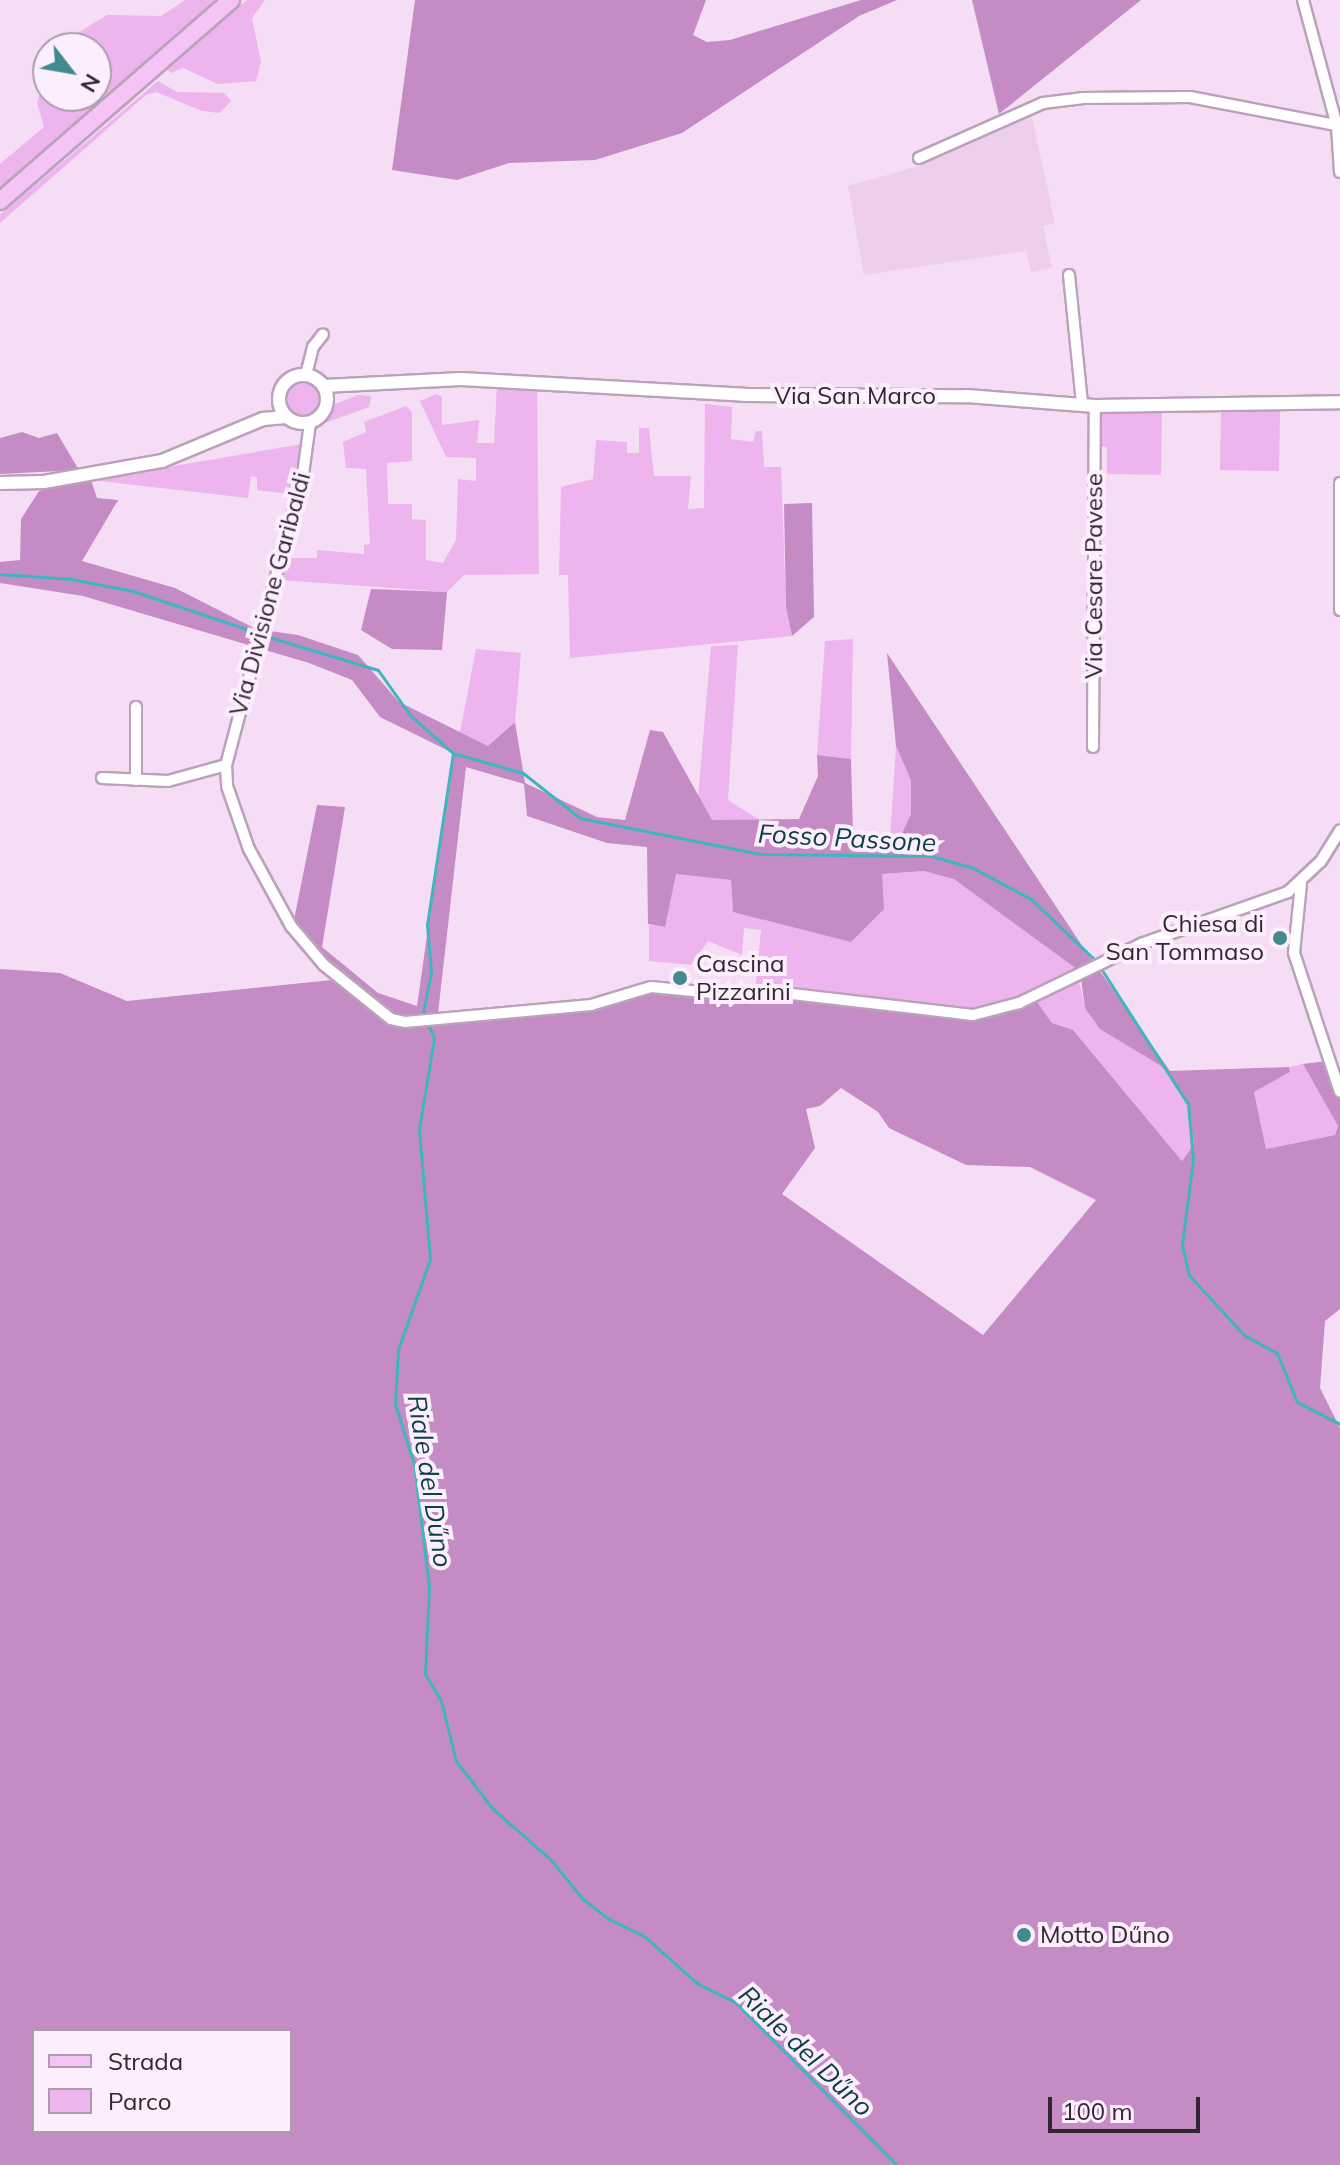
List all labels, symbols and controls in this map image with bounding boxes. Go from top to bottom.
north arrow [32,32,112,112]
text: N [75,69,107,98]
street label: Via San Marco [774,382,936,410]
street label: Via Divisione Garibaldi [224,469,316,719]
street label: Via Cesare Pavese [1080,473,1108,679]
water label: Fosso Passone [757,818,937,858]
place label: Chiesa di San Tommaso [1106,910,1264,966]
marker: Chiesa di San Tommaso [1271,929,1289,947]
place label: Cascina Pizzarini [696,950,791,1006]
marker: Cascina Pizzarini [671,969,689,987]
water label: Riale del Dűno [401,1393,459,1569]
place label: Motto Dűno [1040,1921,1170,1949]
marker: Motto Dűno [1015,1926,1033,1944]
water label: Riale del Dűno [733,1979,879,2123]
legend [32,2029,292,2133]
text: Strada [108,2046,183,2076]
scale bar [1052,2081,1204,2131]
text: Parco [108,2086,171,2116]
text: 100 m [1062,2096,1133,2126]

